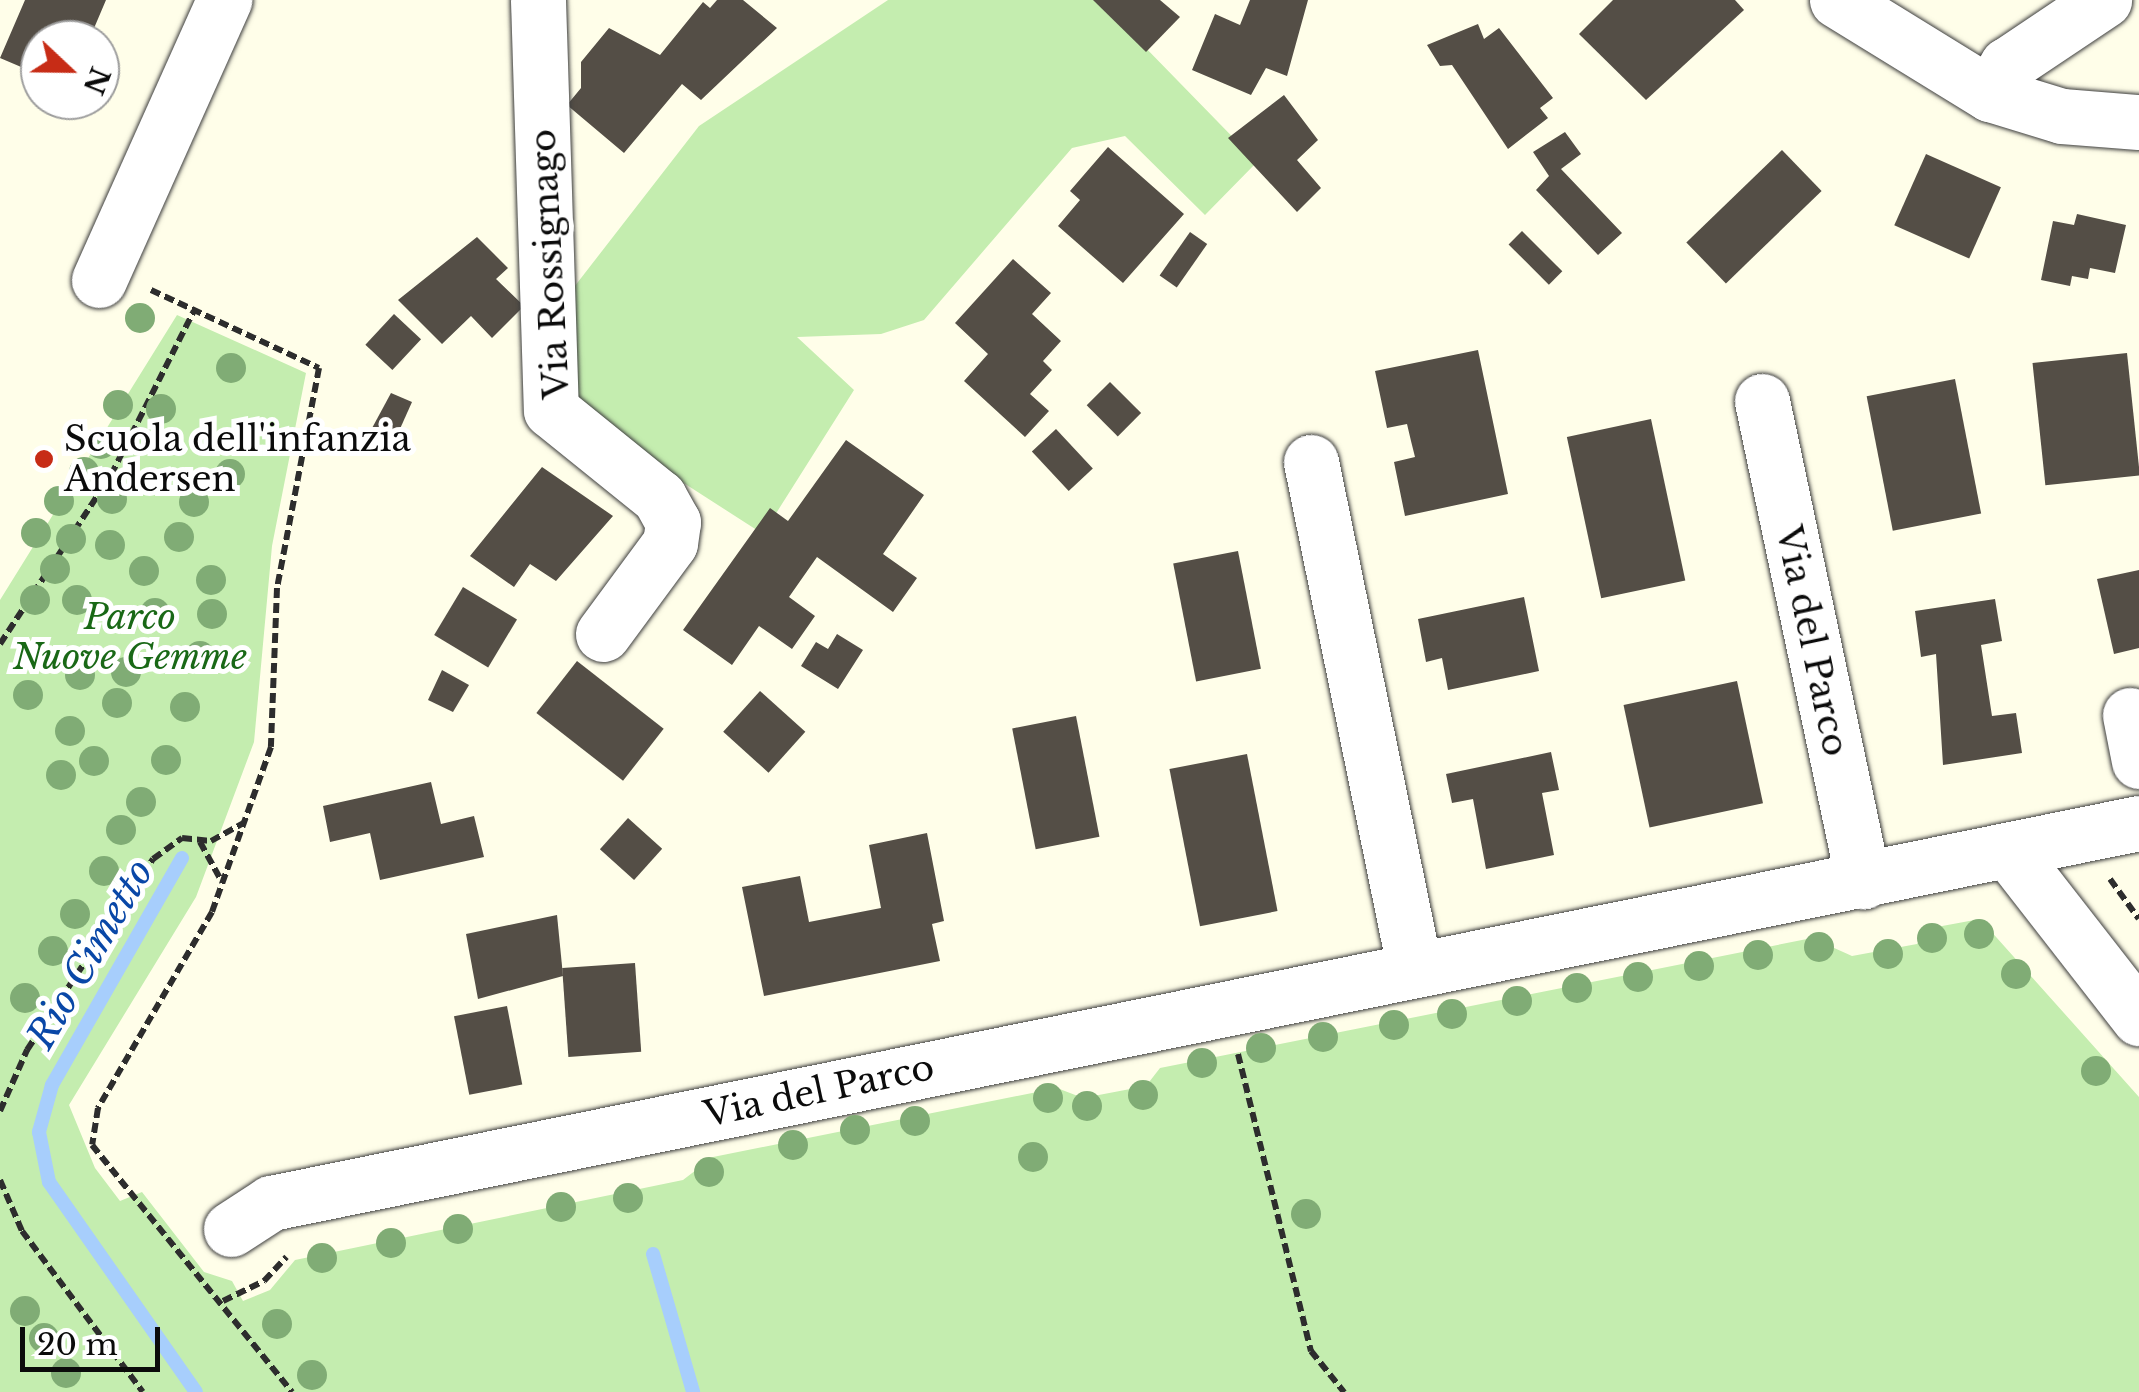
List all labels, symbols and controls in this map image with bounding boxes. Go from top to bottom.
north arrow [20,20,120,120]
text: N [75,62,118,99]
street label: Via Rossignago [522,128,578,400]
place label: Scuola dell'infanzia Andersen [64,418,411,500]
marker: Scuola dell'infanzia Andersen [33,448,55,470]
street label: Via del Parco [1767,522,1857,760]
park label: Parco Nuove Gemme [13,596,247,678]
water label: Rio Cimetto [18,851,162,1057]
street label: Via del Parco [700,1046,938,1136]
scale bar [25,1307,165,1369]
text: 20 m [37,1326,118,1363]

